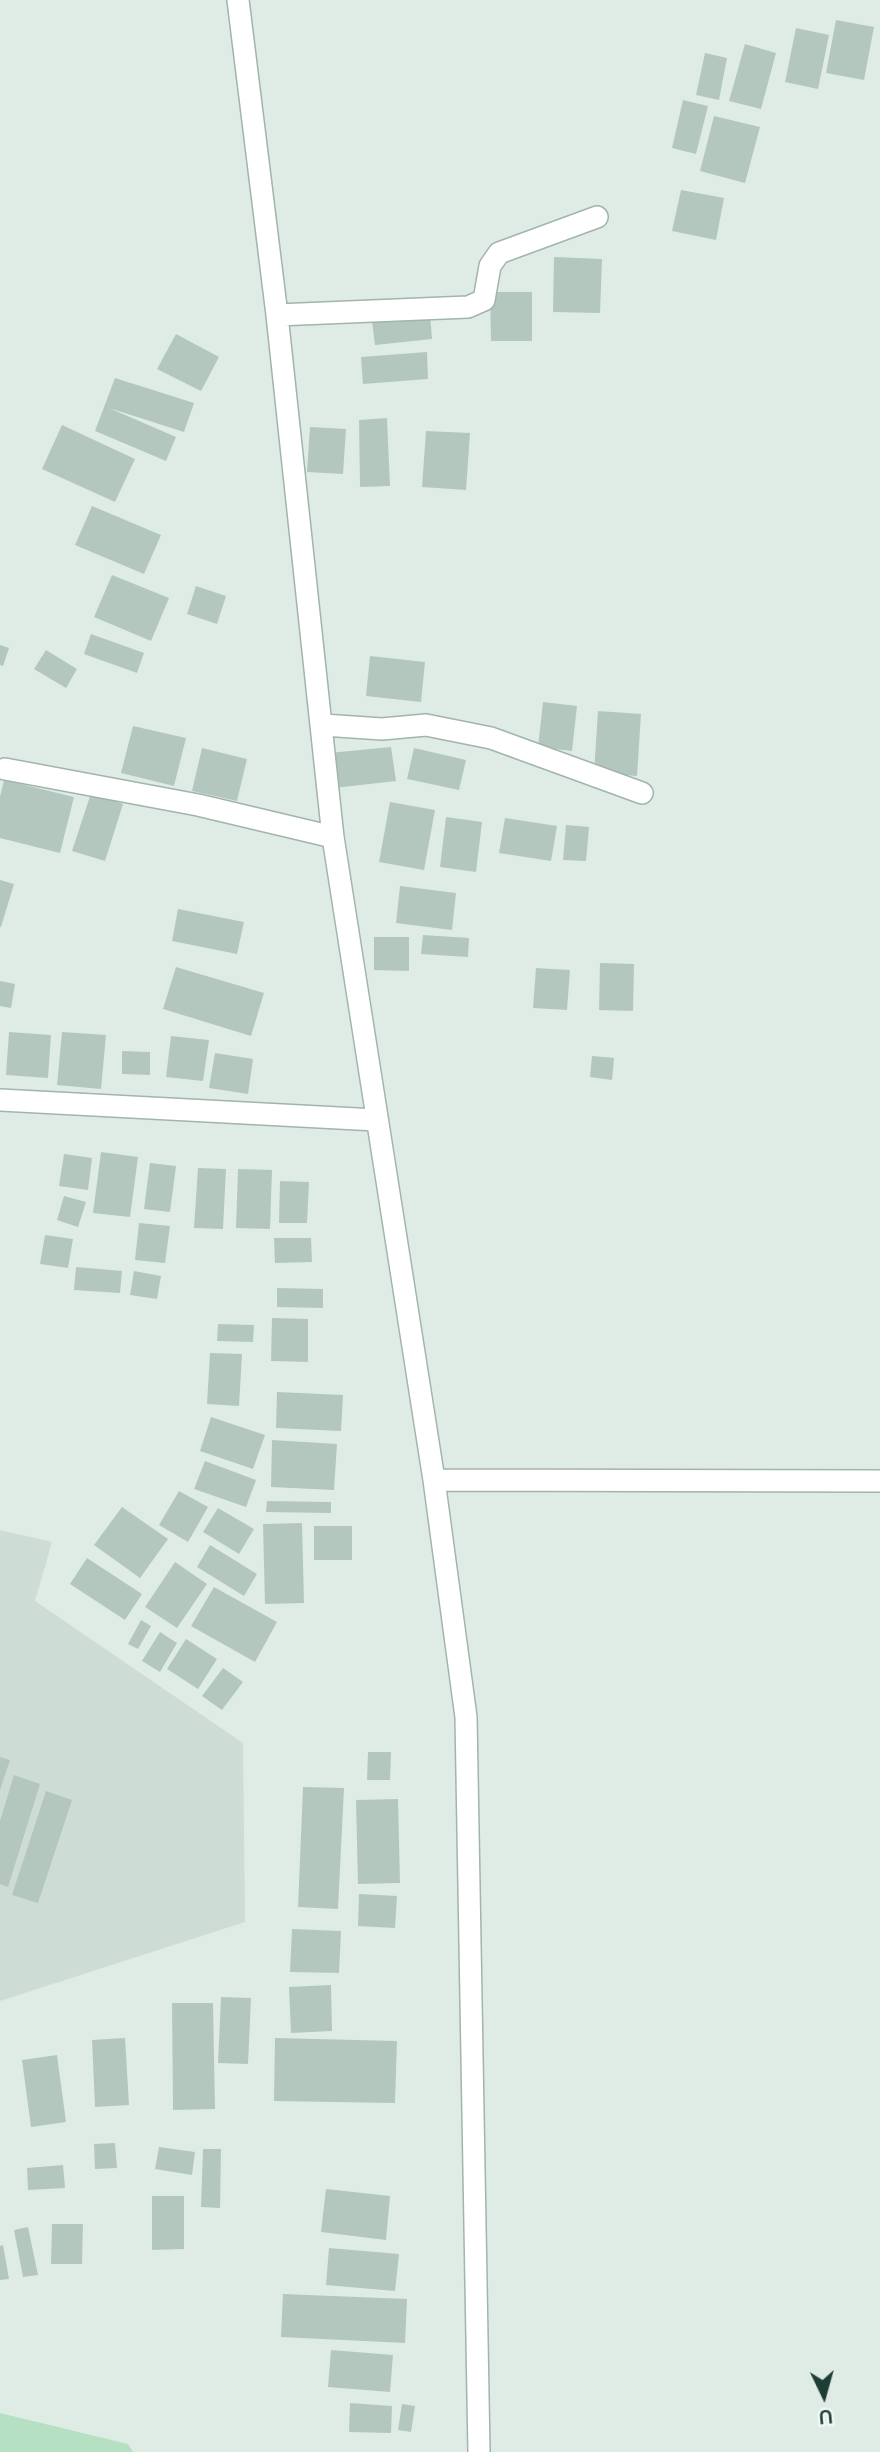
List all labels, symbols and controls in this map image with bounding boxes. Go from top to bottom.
north arrow [789,2361,859,2431]
text: U [818,2405,834,2429]

